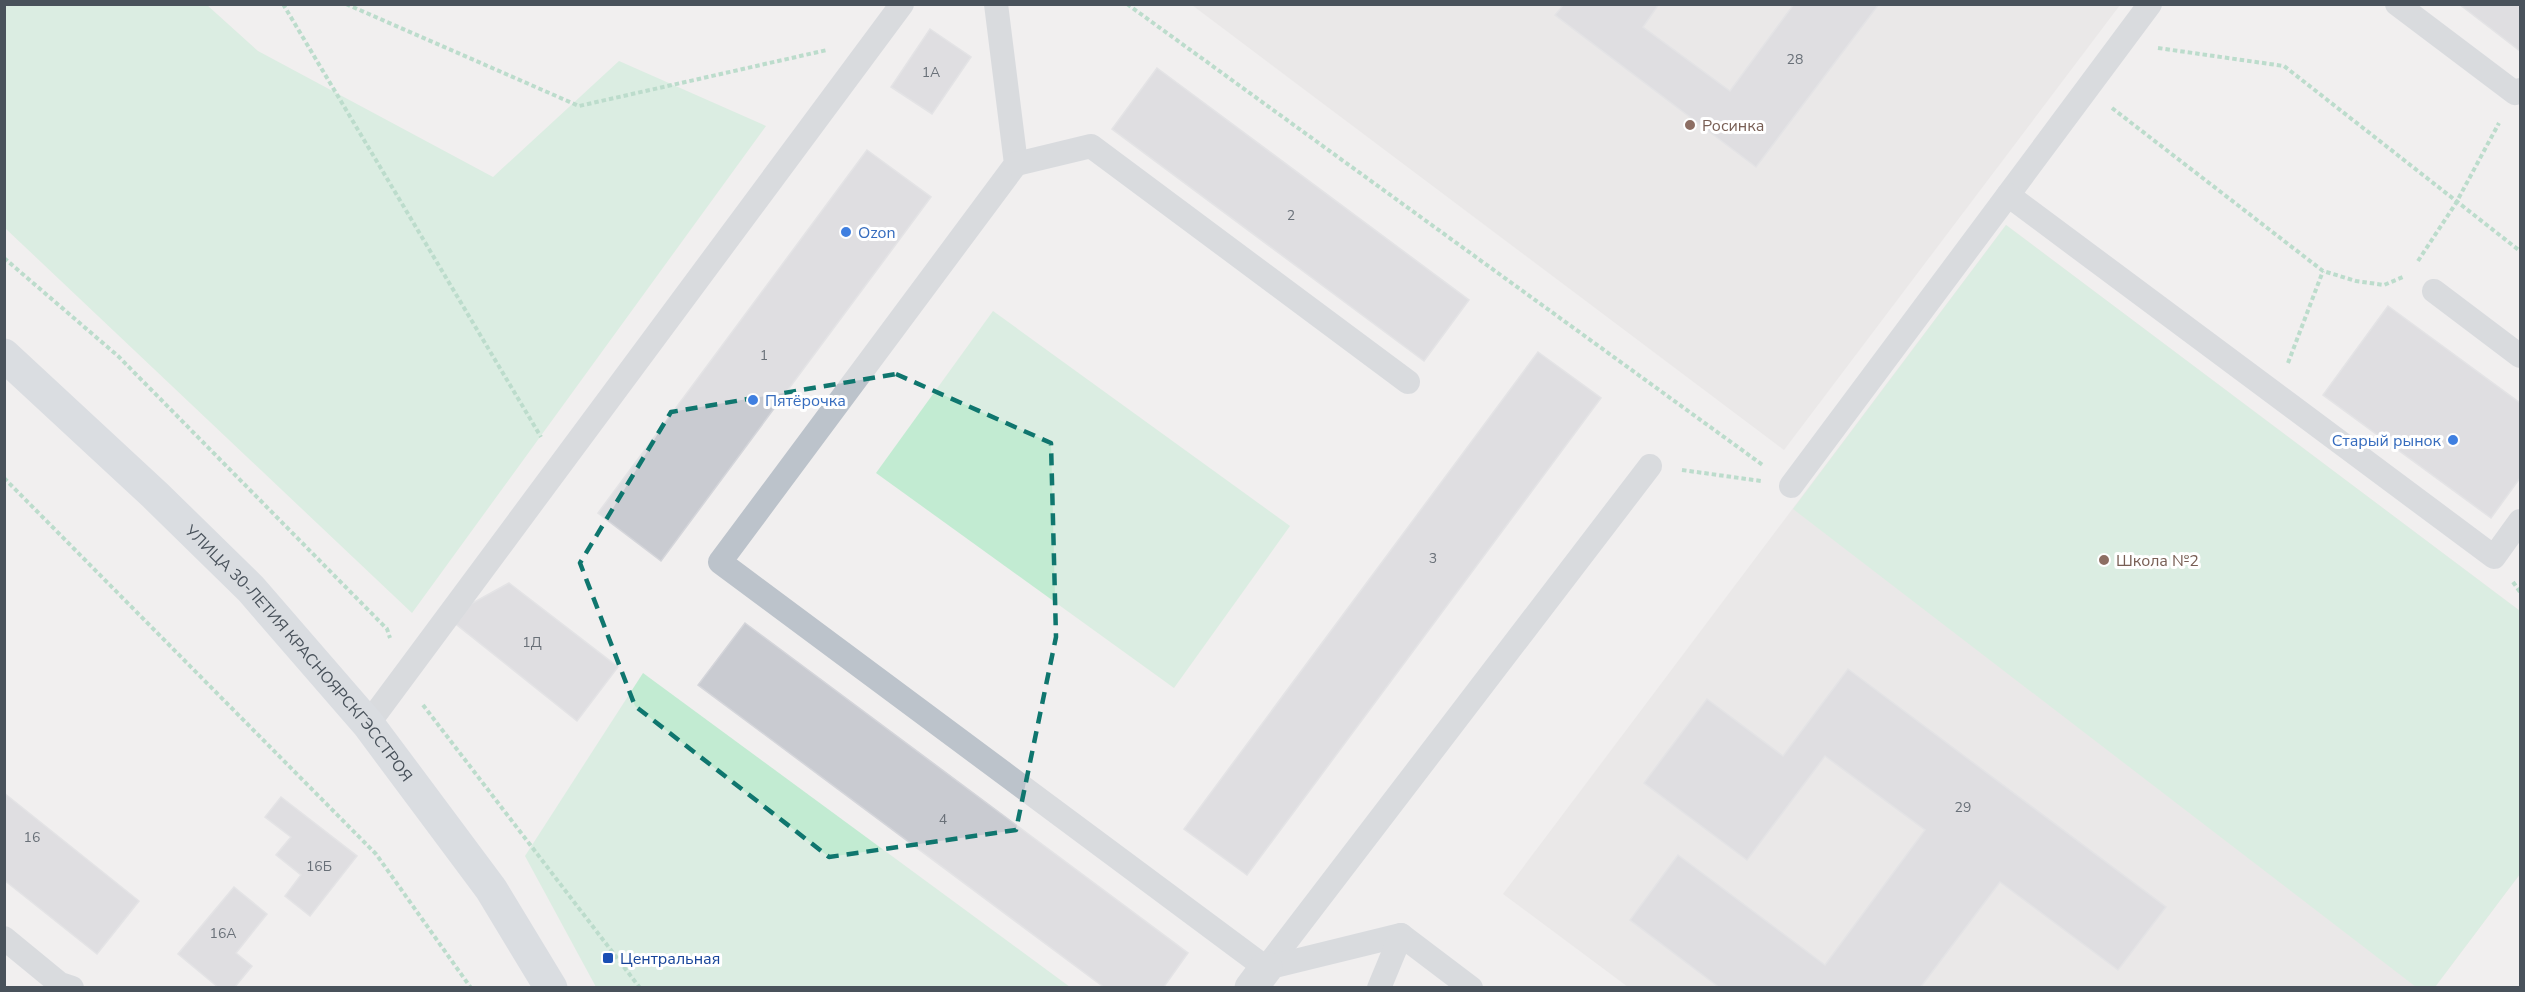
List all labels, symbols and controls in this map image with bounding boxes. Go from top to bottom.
house number: 28 [1787,50,1803,69]
house number: 1А [922,63,940,82]
place label: Росинка [1702,115,1764,137]
marker: Росинка [1683,118,1697,132]
house number: 2 [1287,206,1295,225]
place label: Ozon [858,222,896,244]
marker: Ozon [839,225,853,239]
house number: 1 [760,346,768,365]
place label: Пятёрочка [765,390,846,412]
marker: Пятёрочка [746,393,760,407]
place label: Старый рынок [2332,430,2442,452]
marker: Старый рынок [2446,433,2460,447]
street label: УЛИЦА 30-ЛЕТИЯ КРАСНОЯРСКГЭССТРОЯ [179,520,417,786]
house number: 3 [1429,549,1437,568]
place label: Школа №2 [2116,550,2199,572]
marker: Школа №2 [2097,553,2111,567]
house number: 1Д [522,633,542,652]
house number: 29 [1955,798,1971,817]
house number: 4 [939,810,947,829]
house number: 16 [24,828,40,847]
house number: 16Б [306,857,332,876]
house number: 16А [209,924,237,943]
place label: Центральная [620,948,720,970]
marker: Центральная [601,951,615,965]

